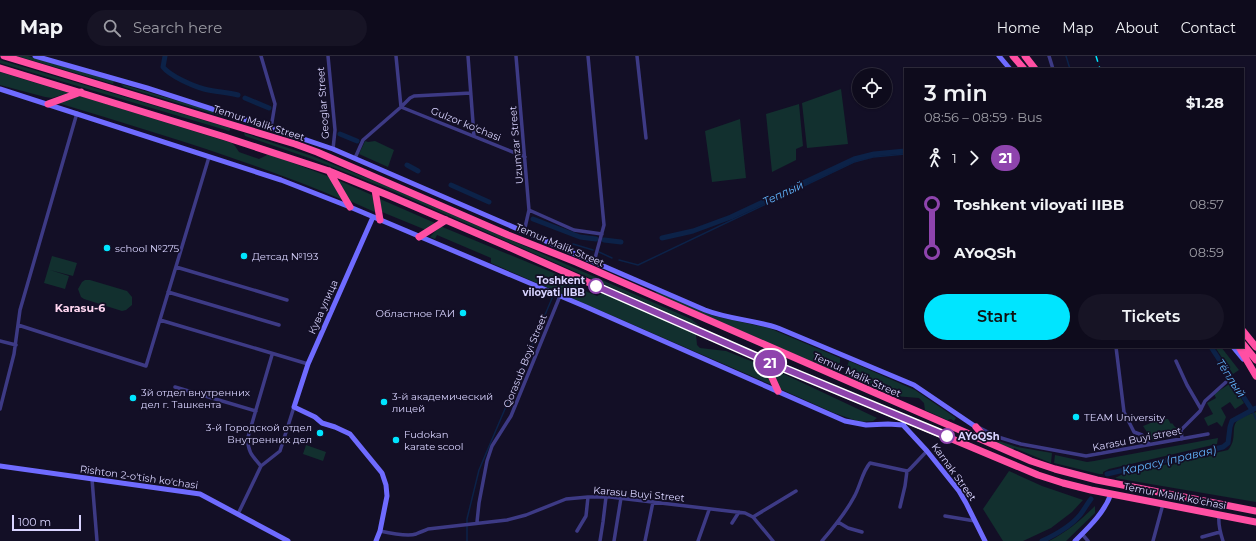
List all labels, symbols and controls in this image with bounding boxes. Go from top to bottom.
search box [87,10,367,46]
text: Map [20,16,63,39]
icon: search [101,17,123,39]
text: Search here [133,18,222,37]
text: Home [997,19,1040,37]
text: Map [1062,19,1093,37]
text: About [1115,19,1159,37]
text: Contact [1181,19,1236,37]
street label: Geoglar Street [314,66,332,140]
map controls [852,68,892,108]
button: locate [852,68,892,108]
text: 3 min [924,80,987,107]
text: $1.28 [1186,93,1224,112]
street label: Temur Malik Street [212,102,306,144]
street label: Gulzor ko'chasi [429,104,503,144]
street label: Uzumzar Street [506,105,526,185]
text: 08:56 – 08:59 · Bus [924,109,1042,125]
icon: walk [924,147,946,169]
icon: forward [963,147,985,169]
text: 21 [999,149,1012,167]
text: 1 [952,150,957,166]
water label: Теплый [760,177,806,208]
text: Toshkent viloyati IIBB [954,195,1124,214]
text: 08:57 [1190,196,1224,212]
street label: Temur Malik Street [514,220,606,270]
place label: school №275 [115,242,180,255]
marker: school №275 [102,243,112,253]
text: AYoQSh [954,243,1016,262]
text: 08:59 [1189,244,1224,260]
place label: Детсад №193 [252,250,319,263]
marker: Детсад №193 [239,251,249,261]
place label: Toshkent viloyati IIBB [522,274,586,299]
street label: Кува улица [305,278,341,336]
marker: Toshkent viloyati IIBB [588,278,604,294]
button: Start [924,294,1070,340]
button: Tickets [1078,294,1224,340]
district label: Karasu-6 [55,301,105,315]
place label: Областное ГАИ [376,307,455,320]
marker: Областное ГАИ [458,308,468,318]
street label: Qorasub Boyi Street [500,312,550,410]
line badge: 21 [752,350,788,376]
street label: Temur Malik Street [811,350,903,400]
text: 21 [763,354,777,372]
water label: Тёплый [1213,356,1249,400]
place label: 3й отдел внутренних дел г. Ташкента [141,386,251,411]
place label: 3-й академический лицей [392,390,493,415]
marker: 3й отдел внутренних дел г. Ташкента [128,393,138,403]
marker: 3-й академический лицей [379,397,389,407]
place label: TEAM University [1084,411,1166,424]
marker: TEAM University [1071,412,1081,422]
place label: 3-й Городской отдел Внутренних дел [206,421,312,446]
street label: Karasu Buyi street [1091,424,1183,454]
marker: 3-й Городской отдел Внутренних дел [315,428,325,438]
place label: Fudokan karate scool [404,428,463,453]
marker: AYoQSh [939,428,955,444]
place label: AYoQSh [957,430,1000,443]
marker: Fudokan karate scool [391,435,401,445]
street label: Karnak Street [929,441,979,503]
water label: Карасу (правая) [1121,442,1218,478]
street label: Rishton 2-o'tish ko'chasi [79,462,199,492]
street label: Temur Malik ko'chasi [1123,480,1227,512]
street label: Karasu Buyi Street [593,484,685,504]
scale bar [12,513,81,532]
text: 100 m [18,515,51,529]

